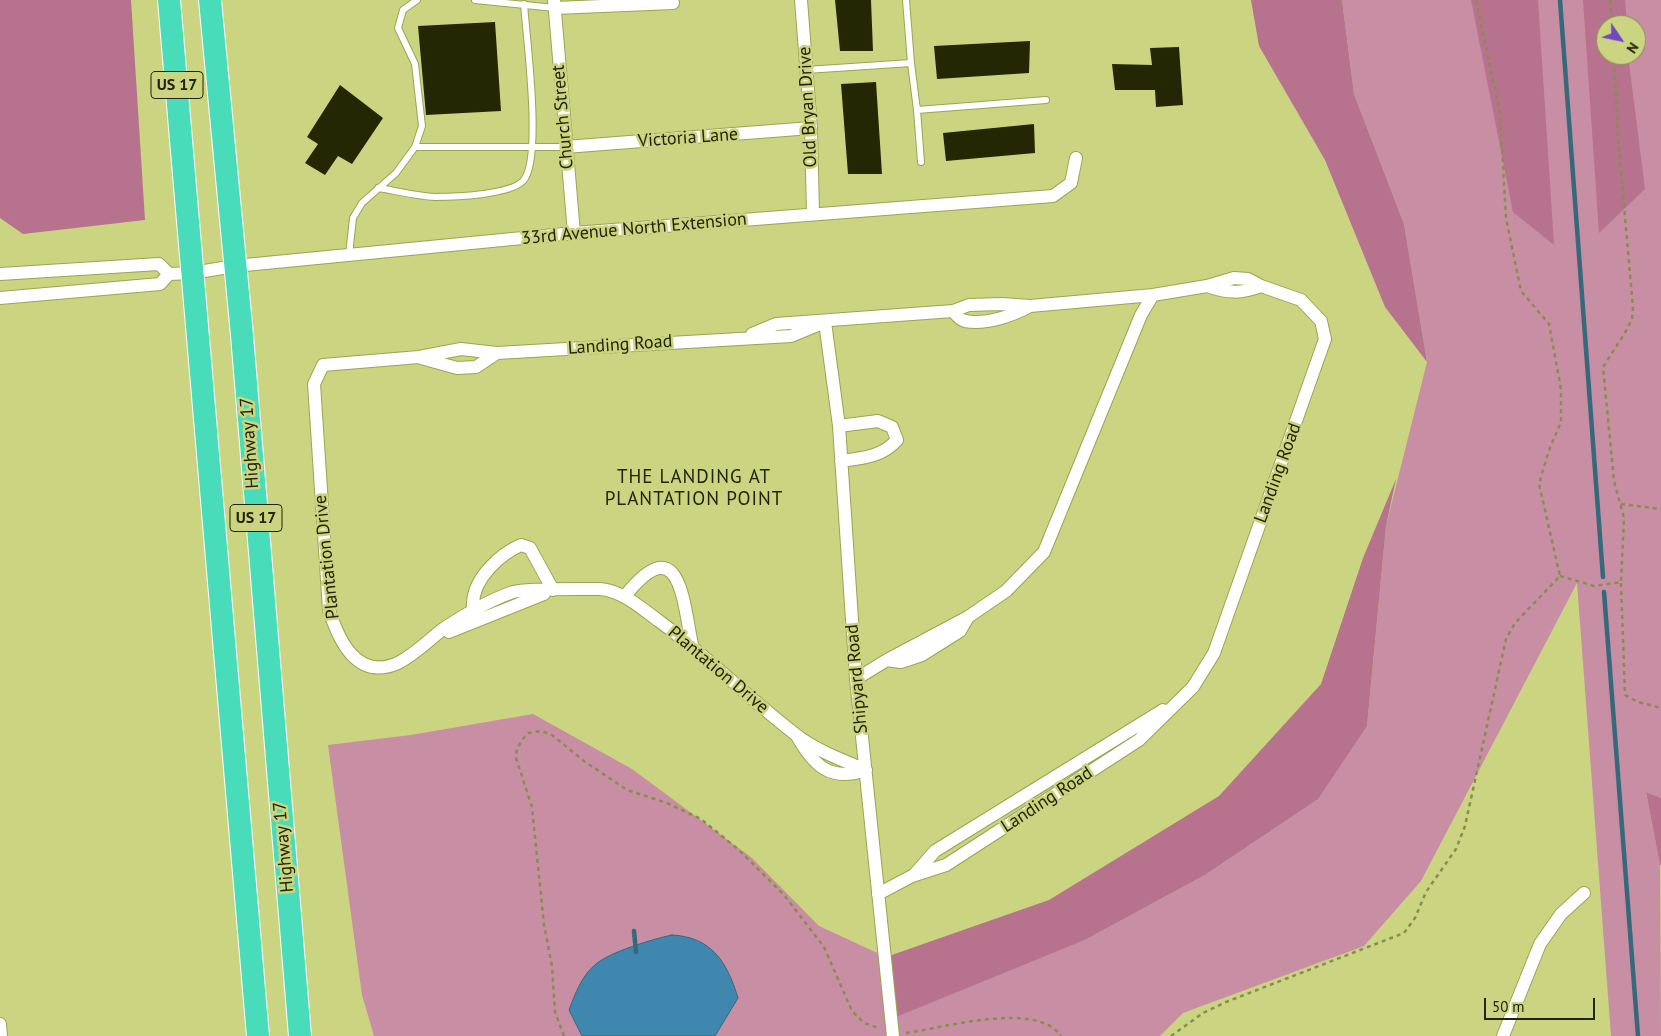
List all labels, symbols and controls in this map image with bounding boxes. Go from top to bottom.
north arrow [1596,15,1646,65]
text: N [1623,39,1643,57]
street label: Old Bryan Drive [794,46,822,168]
street label: Church Street [548,64,578,170]
road number: US 17 [151,72,203,98]
street label: Victoria Lane [637,124,739,152]
street label: 33rd Avenue North Extension [520,208,748,250]
street label: Landing Road [567,331,673,359]
street label: Highway 17 [236,397,264,489]
street label: Landing Road [1250,420,1306,526]
district label: THE LANDING AT PLANTATION POINT [603,467,785,511]
street label: Plantation Drive [310,494,344,620]
road number: US 17 [230,504,282,532]
street label: Plantation Drive [663,622,773,718]
street label: Shipyard Road [841,623,873,735]
street label: Landing Road [997,762,1097,838]
street label: Highway 17 [269,801,299,893]
scale bar [1486,988,1597,1020]
text: 50 m [1492,997,1525,1016]

